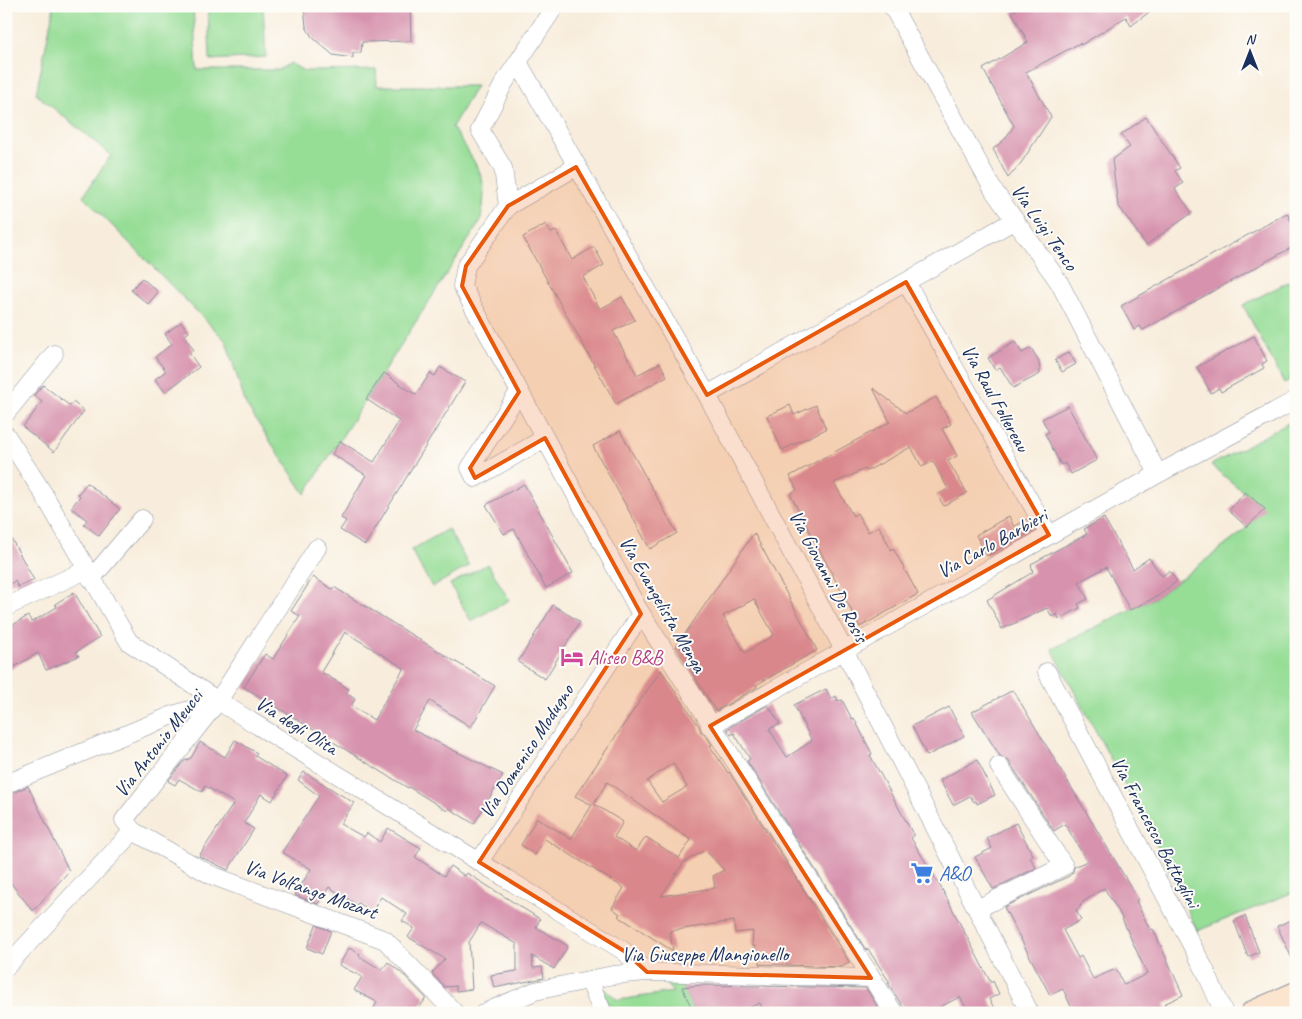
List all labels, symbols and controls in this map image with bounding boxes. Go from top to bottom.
north arrow [1224,28,1274,78]
text: N [1246,31,1257,48]
street label: Via Luigi Tenco [1006,179,1084,276]
street label: Via Raul Follereau [956,340,1036,458]
street label: Via Carlo Barbieri [933,502,1054,584]
street label: Via Giovanni De Rosis [783,506,875,648]
street label: Via Evangelista Menga [613,532,713,678]
hotel icon: Aliseo B&B [559,644,585,670]
place label: Aliseo B&B [588,645,664,670]
street label: Via Domenico Modugno [474,679,580,823]
street label: Via Antonio Meucci [109,683,210,802]
street label: Via degli Olita [251,690,344,761]
street label: Via Francesco Battaglini [1105,753,1207,914]
street label: Via Volfango Mozart [241,854,383,926]
supermarket icon: A&O [909,860,935,886]
place label: A&O [939,861,972,886]
street label: Via Giuseppe Mangionello [622,942,790,967]

